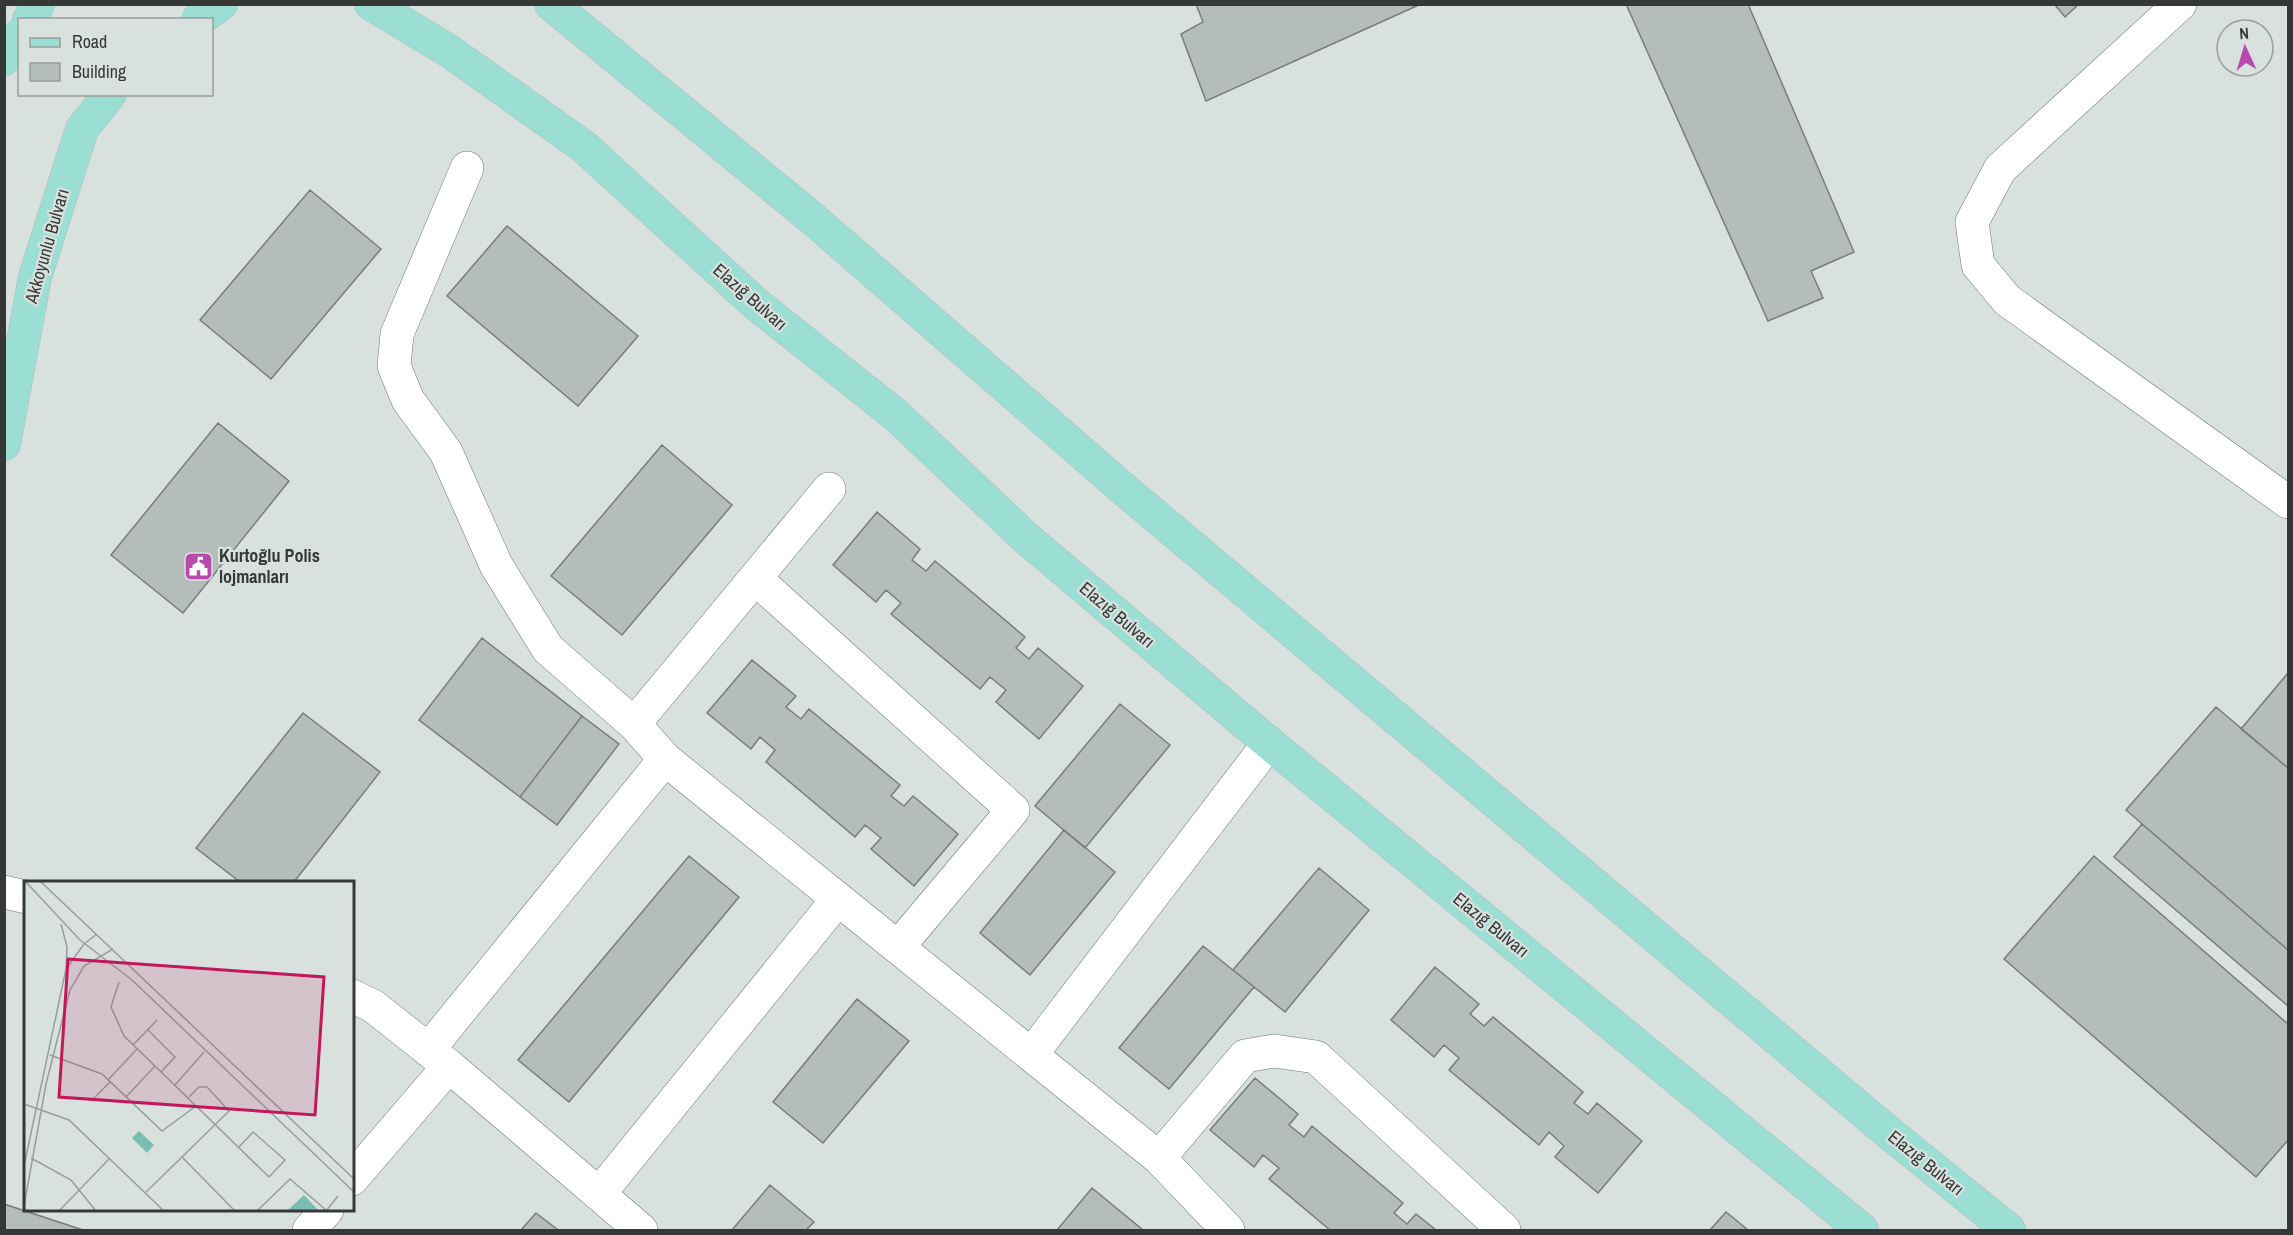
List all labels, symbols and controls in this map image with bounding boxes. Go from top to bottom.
legend [18,18,213,96]
north arrow [2215,18,2275,78]
text: N [2238,22,2249,44]
text: Road [72,29,107,54]
text: Building [72,59,127,84]
street label: Akkoyunlu Bulvarı [18,186,75,307]
street label: Elazığ Bulvarı [708,257,793,336]
place label: Kurtoğlu Polis lojmanları [219,543,320,589]
public building icon: Kurtoğlu Polis lojmanları [182,550,214,582]
street label: Elazığ Bulvarı [1074,576,1160,653]
inset map [24,881,354,1211]
street label: Elazığ Bulvarı [1448,886,1535,963]
street label: Elazığ Bulvarı [1883,1124,1970,1201]

